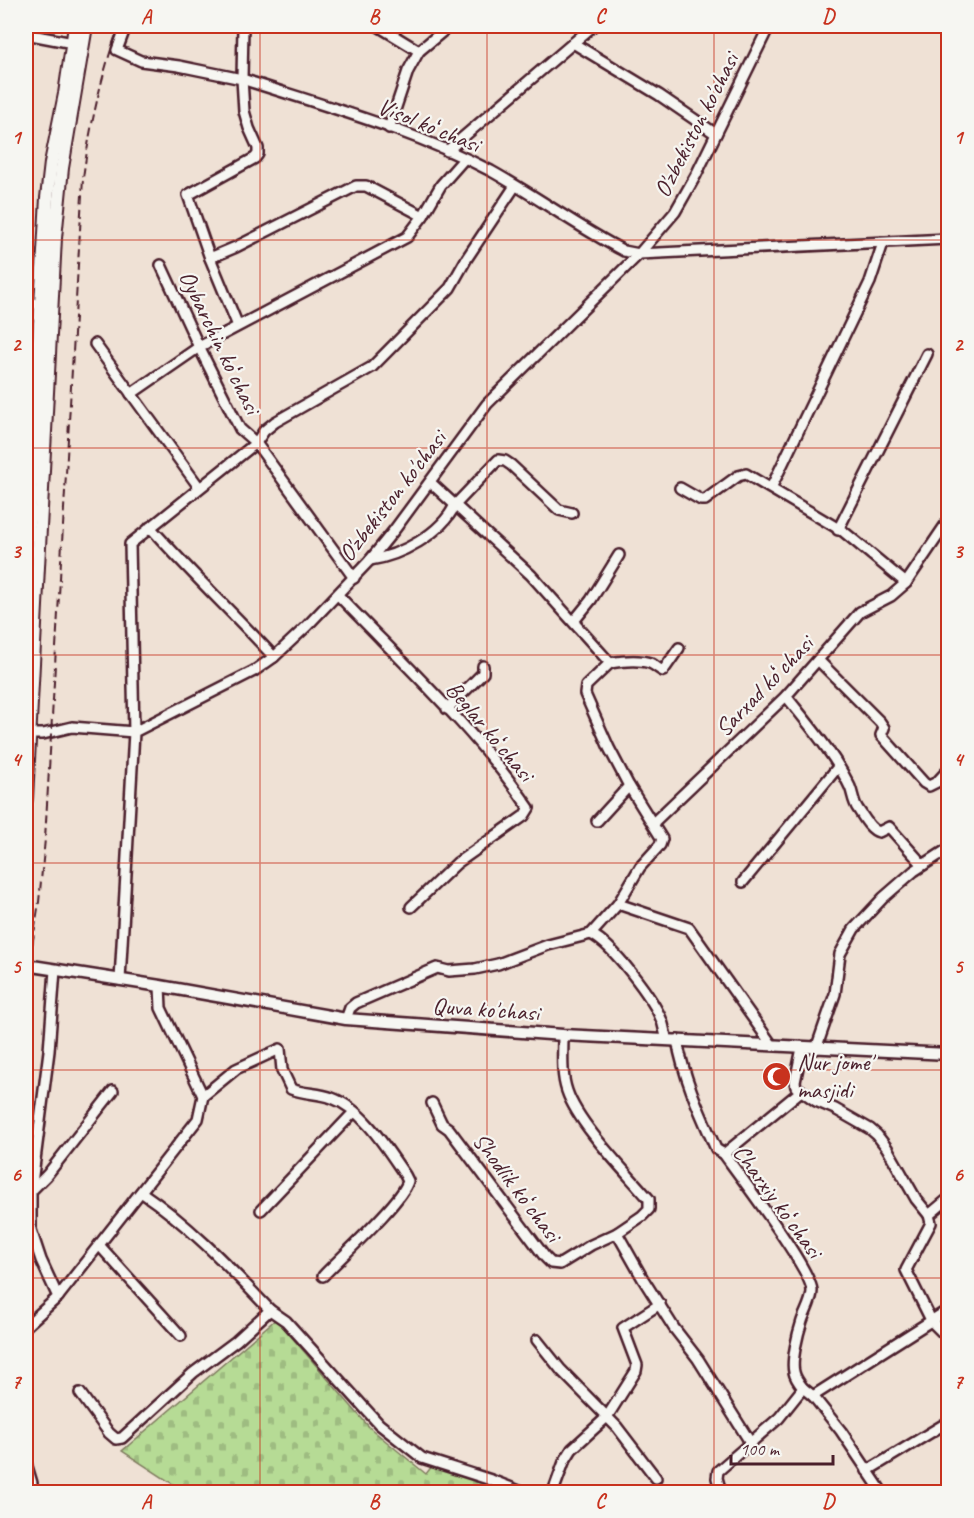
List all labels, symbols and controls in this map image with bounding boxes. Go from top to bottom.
text: A [141,4,153,29]
text: B [369,4,381,29]
text: C [595,4,607,29]
text: D [822,4,836,29]
street label: O'zbekiston ko'chasi [647,46,746,202]
street label: Visol koʻchasi [373,91,487,160]
text: 1 [12,125,23,150]
text: 1 [954,125,965,150]
street label: Oybarchin koʻchasi [172,265,269,421]
text: 2 [12,332,23,357]
text: 2 [954,332,965,357]
street label: O'zbekiston ko'chasi [332,423,454,567]
text: 3 [12,539,23,564]
text: 3 [954,539,965,564]
street label: Sarxad koʻchasi [708,627,821,743]
street label: Beglar koʻchasi [439,675,542,789]
text: 4 [12,747,24,772]
text: 4 [954,747,966,772]
text: 5 [12,954,23,979]
text: 5 [954,954,965,979]
street label: Quva ko'chasi [432,990,543,1028]
place label: Nur jome' masjidi [797,1047,876,1105]
mosque icon: Nur jome' masjidi [760,1060,792,1092]
street label: Shodlik koʻchasi [466,1126,569,1250]
street label: Charxiy koʻchasi [727,1138,831,1266]
text: 6 [11,1162,22,1187]
text: 6 [953,1162,964,1187]
text: 7 [12,1369,23,1394]
text: 7 [954,1369,965,1394]
scale bar [731,1428,833,1466]
text: 100 m [740,1438,781,1460]
text: A [141,1489,153,1514]
text: B [369,1489,381,1514]
text: C [595,1489,607,1514]
text: D [822,1489,836,1514]

